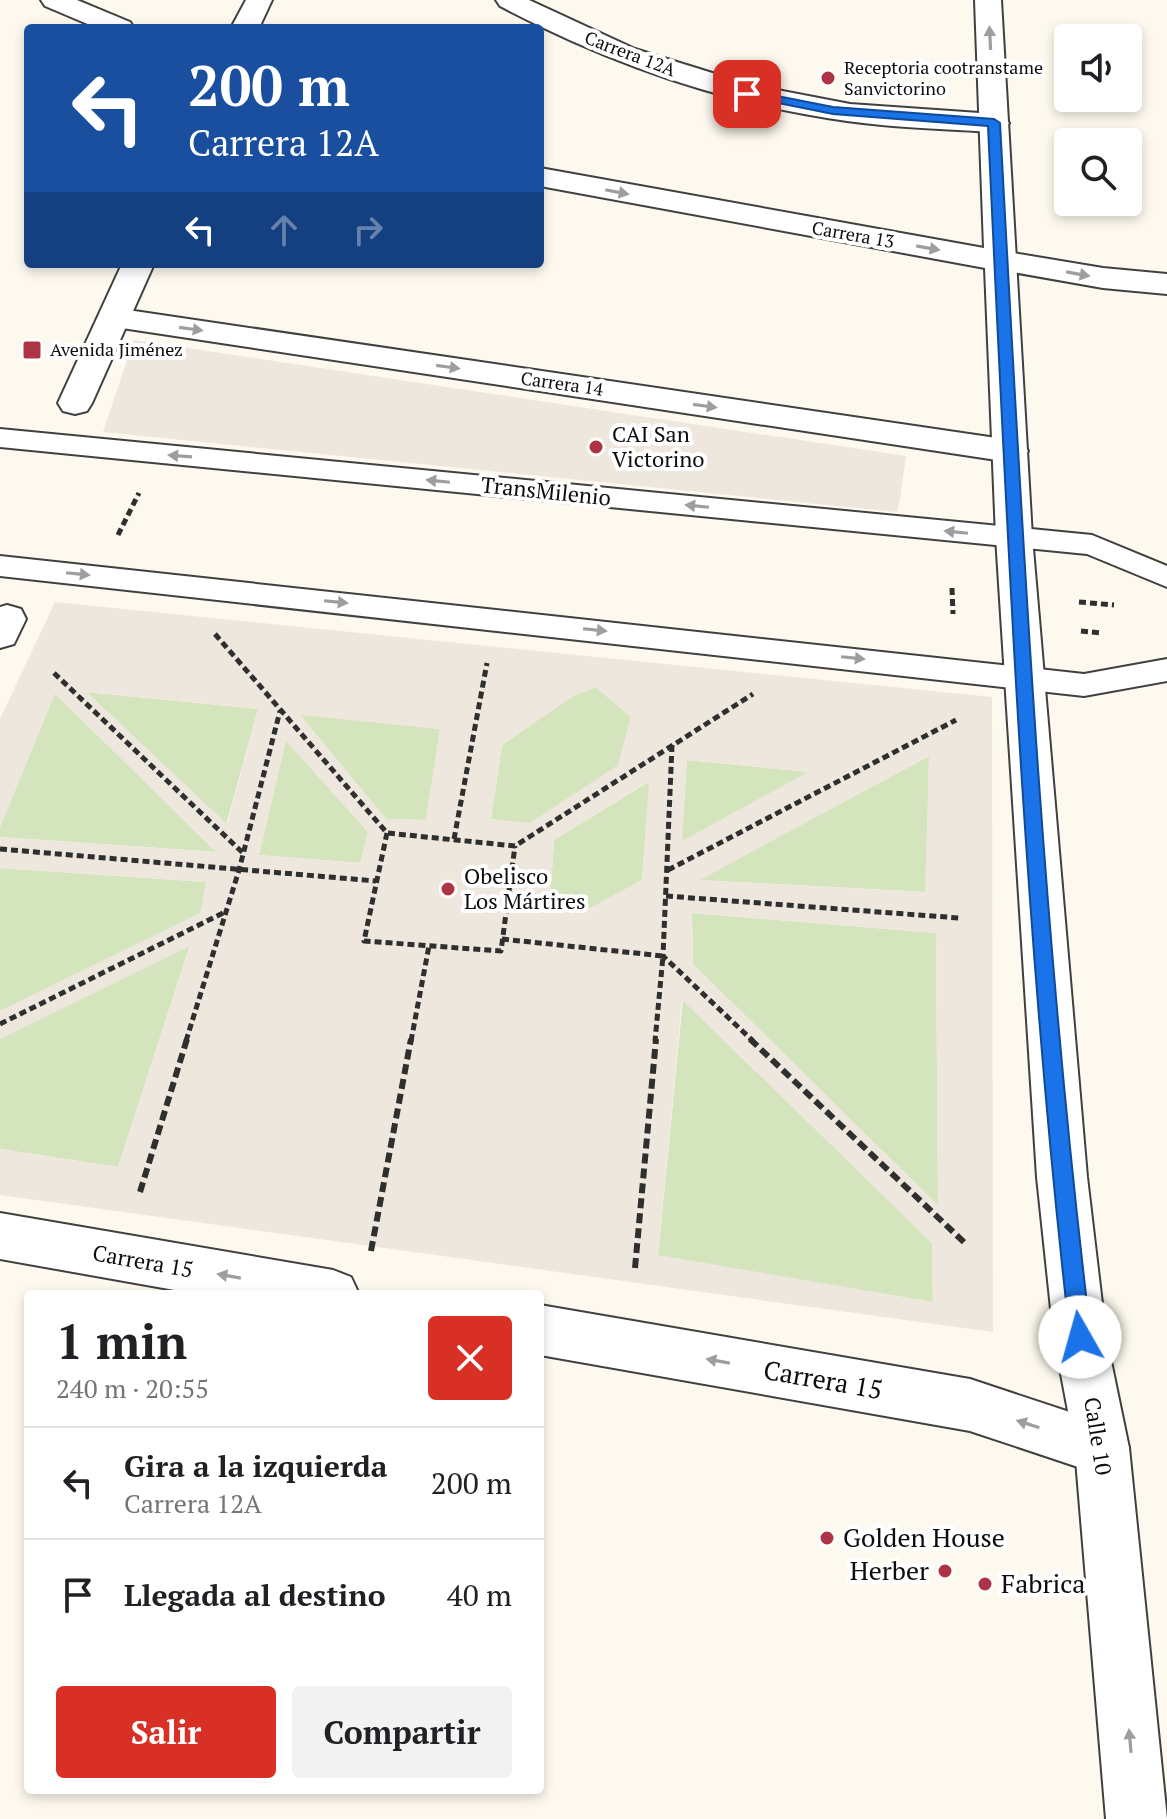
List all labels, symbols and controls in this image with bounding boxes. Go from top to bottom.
map controls [1054,24,1142,216]
button: sound [1054,24,1142,112]
street label: Carrera 12A [582,25,680,82]
one-way arrow [983,25,996,50]
text: 200 m [188,48,350,122]
place label: Receptoria cootranstame Sanvictorino [844,55,1043,100]
icon: left [56,56,160,160]
pin [713,60,781,128]
marker: Receptoria cootranstame Sanvictorino [819,69,837,87]
icon: arrive [725,72,769,116]
text: Carrera 12A [188,119,379,166]
button: search [1054,128,1142,216]
one-way arrow [604,187,629,199]
icon: left [178,208,222,252]
icon: ahead [262,208,306,252]
icon: right [346,208,390,252]
street label: Carrera 13 [810,215,896,253]
one-way arrow [915,242,940,254]
one-way arrow [1065,268,1090,281]
one-way arrow [179,323,204,336]
place label: Avenida Jiménez [50,337,183,361]
marker: Avenida Jiménez [21,339,43,361]
one-way arrow [436,362,461,374]
street label: Carrera 14 [519,365,605,401]
one-way arrow [693,400,718,413]
place label: CAI San Victorino [612,419,705,473]
marker: CAI San Victorino [587,438,605,456]
one-way arrow [167,449,192,462]
street label: TransMilenio [480,469,612,512]
one-way arrow [425,474,450,487]
one-way arrow [684,500,709,513]
one-way arrow [943,525,968,538]
one-way arrow [65,568,90,581]
one-way arrow [324,596,349,609]
one-way arrow [582,623,607,636]
one-way arrow [841,651,866,664]
place label: Obelisco Los Mártires [464,861,586,915]
marker: Obelisco Los Mártires [439,880,457,898]
street label: Carrera 15 [91,1237,196,1284]
one-way arrow [216,1269,241,1281]
position arrow [1038,1295,1122,1379]
text: 1 min [56,1309,187,1373]
button: close [428,1316,512,1400]
street label: Carrera 15 [761,1352,885,1406]
one-way arrow [706,1355,731,1367]
text: 240 m · 20:55 [56,1371,209,1405]
street label: Calle 10 [1078,1395,1119,1477]
one-way arrow [1015,1417,1039,1430]
text: Gira a la izquierda [124,1446,388,1486]
icon: left [56,1461,100,1505]
text: 200 m [431,1463,512,1503]
text: Carrera 12A [124,1486,262,1520]
place label: Golden House [843,1520,1005,1554]
marker: Golden House [818,1529,836,1547]
place label: Herber [850,1553,929,1587]
marker: Herber [936,1562,954,1580]
place label: Fabrica [1001,1566,1086,1600]
icon: arrive [56,1573,100,1617]
text: Llegada al destino [124,1575,385,1615]
text: 40 m [447,1575,512,1615]
marker: Fabrica [976,1575,994,1593]
button: Salir [56,1686,276,1778]
button: Compartir [292,1686,512,1778]
one-way arrow [1123,1728,1136,1753]

